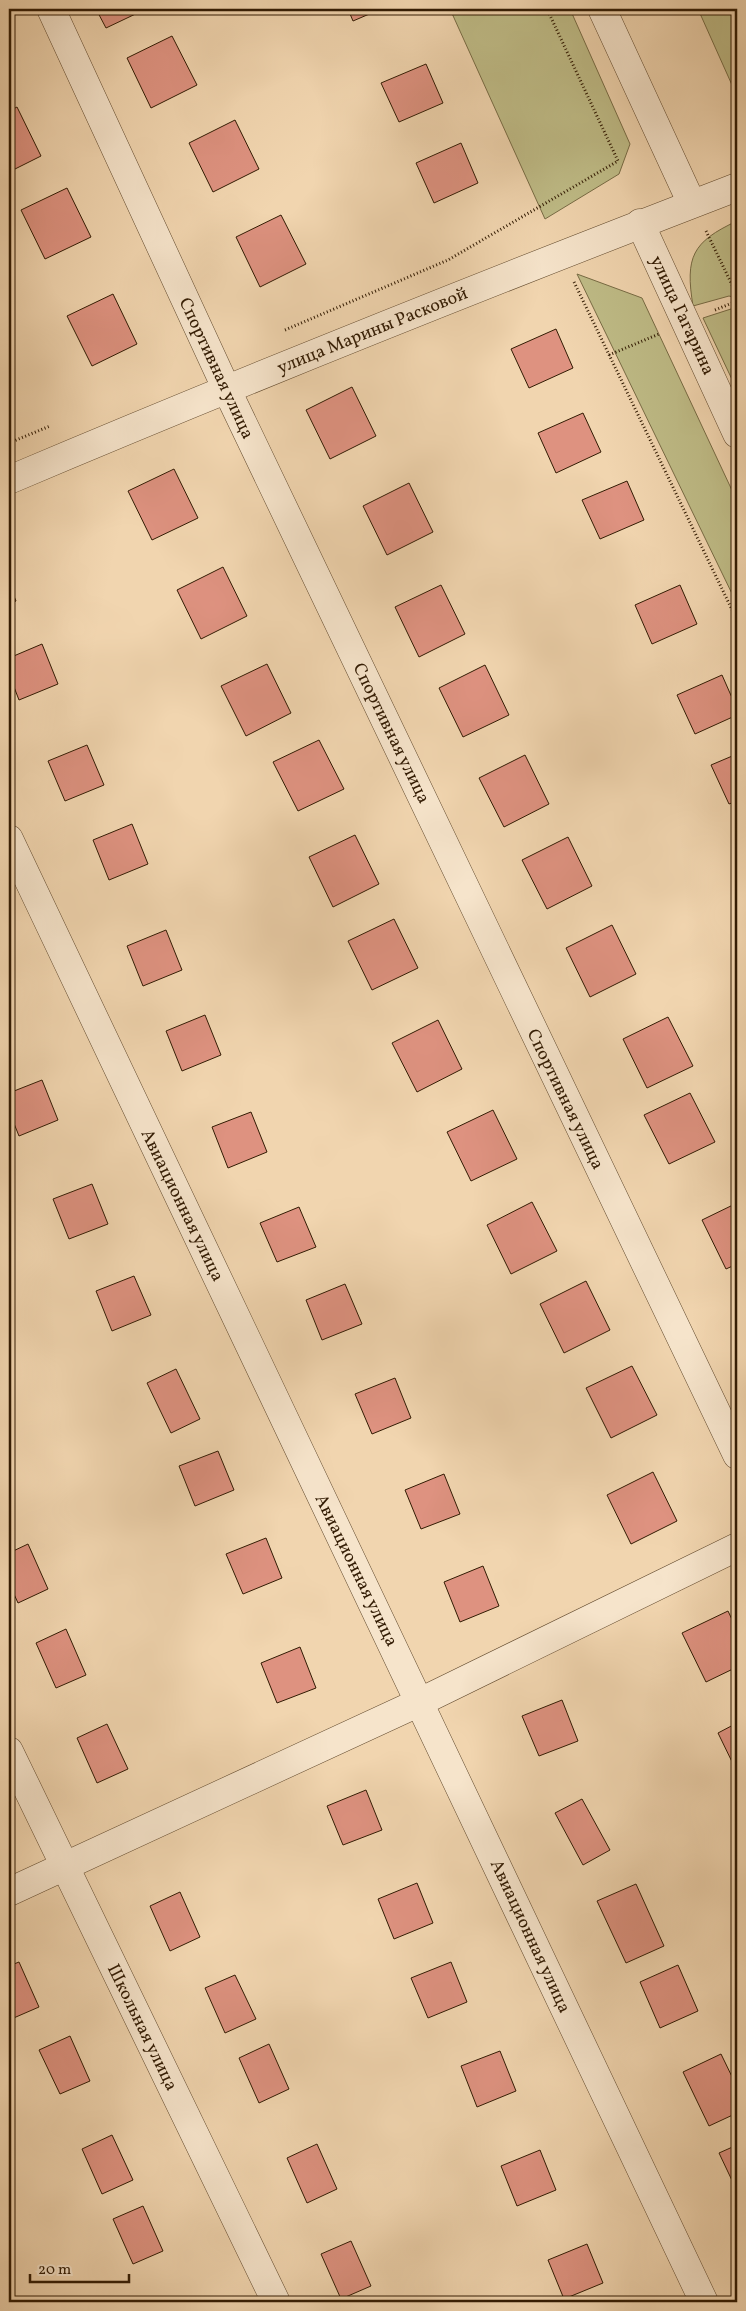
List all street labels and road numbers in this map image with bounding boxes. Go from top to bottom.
street label: улица Гагарина [643,252,720,379]
street label: улица Марины Расковой [274,282,472,381]
street label: Спортивная улица [172,294,259,444]
street label: Спортивная улица [346,659,436,808]
street label: Спортивная улица [520,1025,610,1174]
street label: Авиационная улица [134,1125,229,1286]
street label: Авиационная улица [308,1490,403,1651]
street label: Авиационная улица [483,1856,576,2018]
street label: Школьная улица [100,1960,183,2095]

